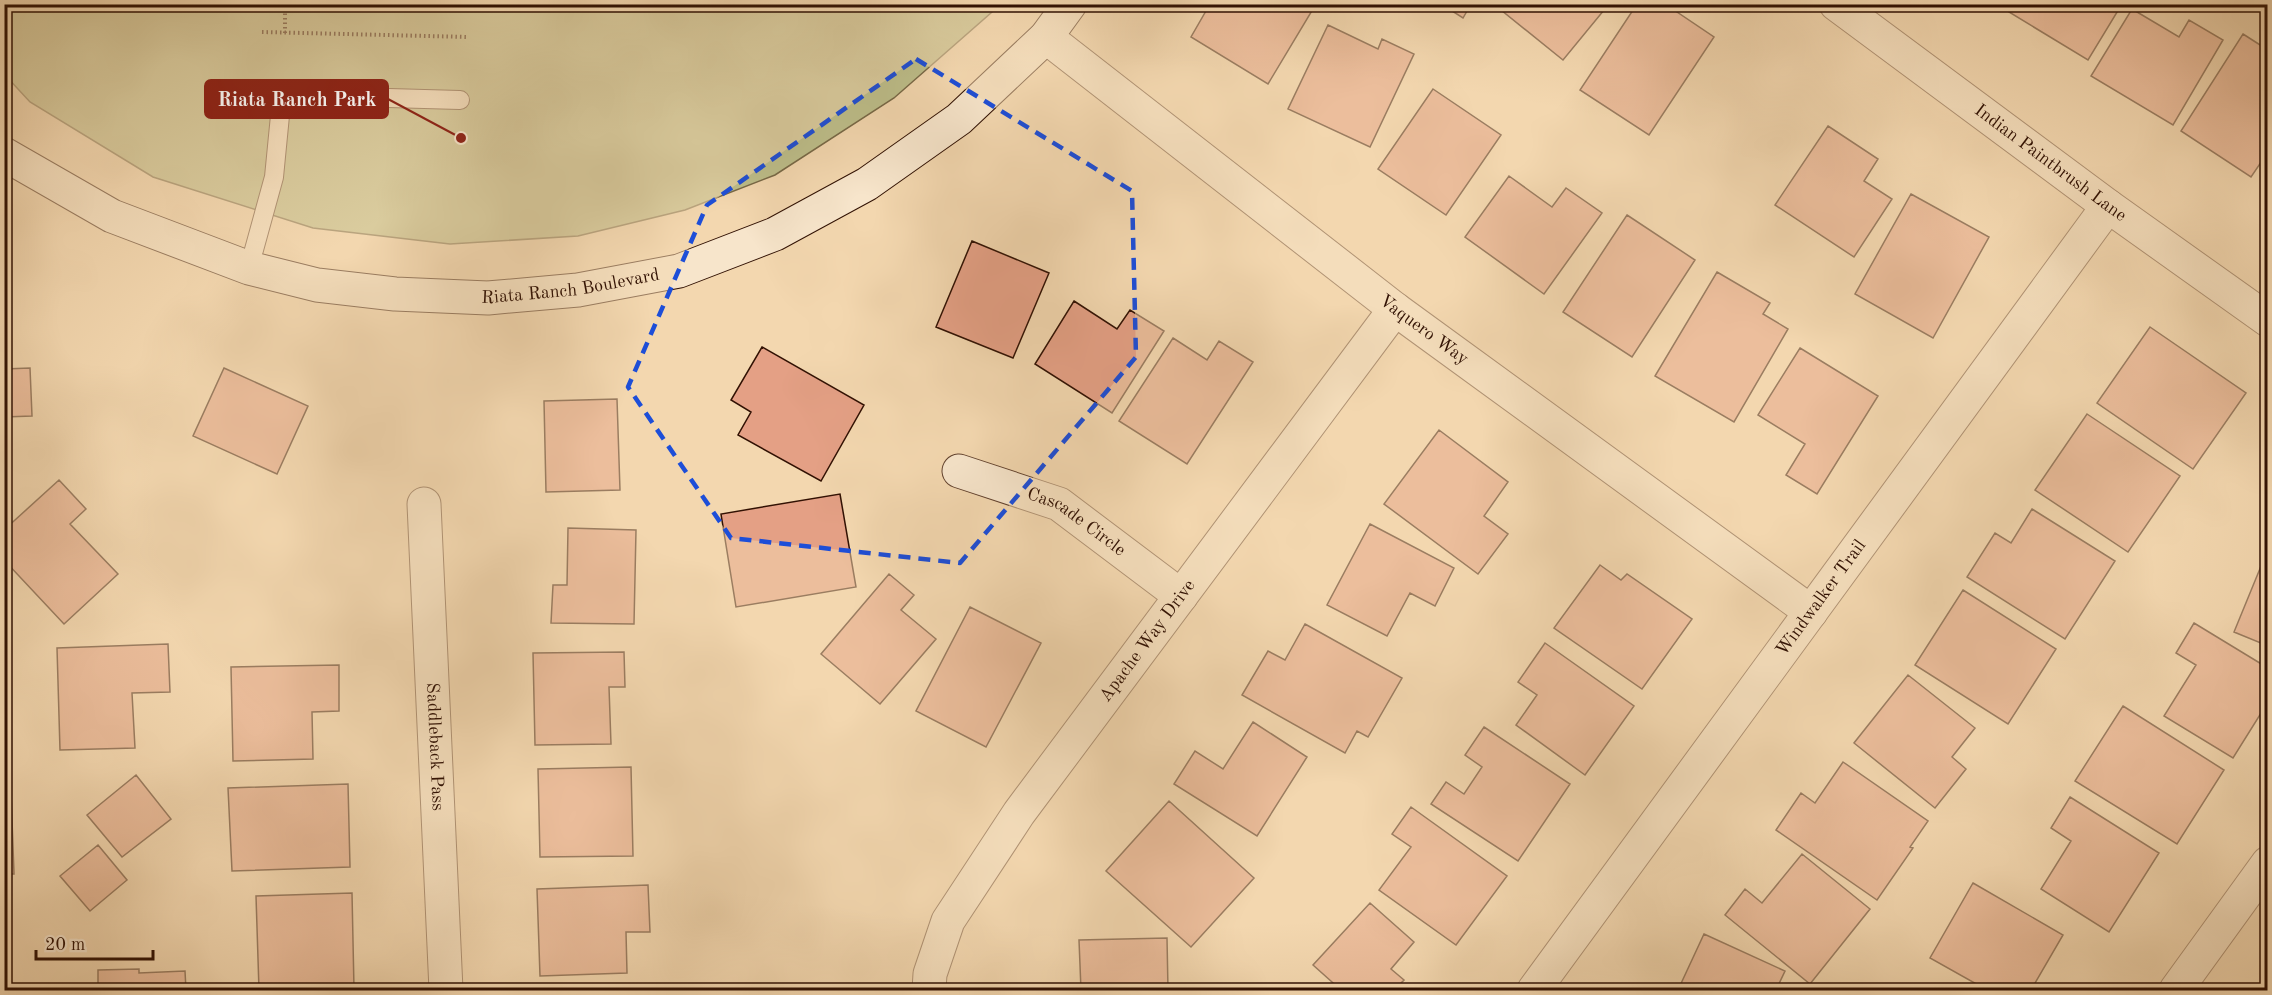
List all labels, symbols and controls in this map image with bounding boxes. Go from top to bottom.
callout: Riata Ranch Park [205,80,388,118]
text: Riata Ranch Park [218,91,376,111]
street label: Indian Paintbrush Lane [1971,101,2130,225]
street label: Riata Ranch Boulevard [481,266,661,307]
street label: Vaquero Way [1376,291,1472,369]
street label: Cascade Circle [1025,485,1129,560]
street label: Windwalker Trail [1773,537,1869,659]
street label: Apache Way Drive [1096,576,1199,705]
street label: Saddleback Pass [423,682,447,811]
scale bar [36,923,153,961]
text: 20 m [45,936,85,954]

